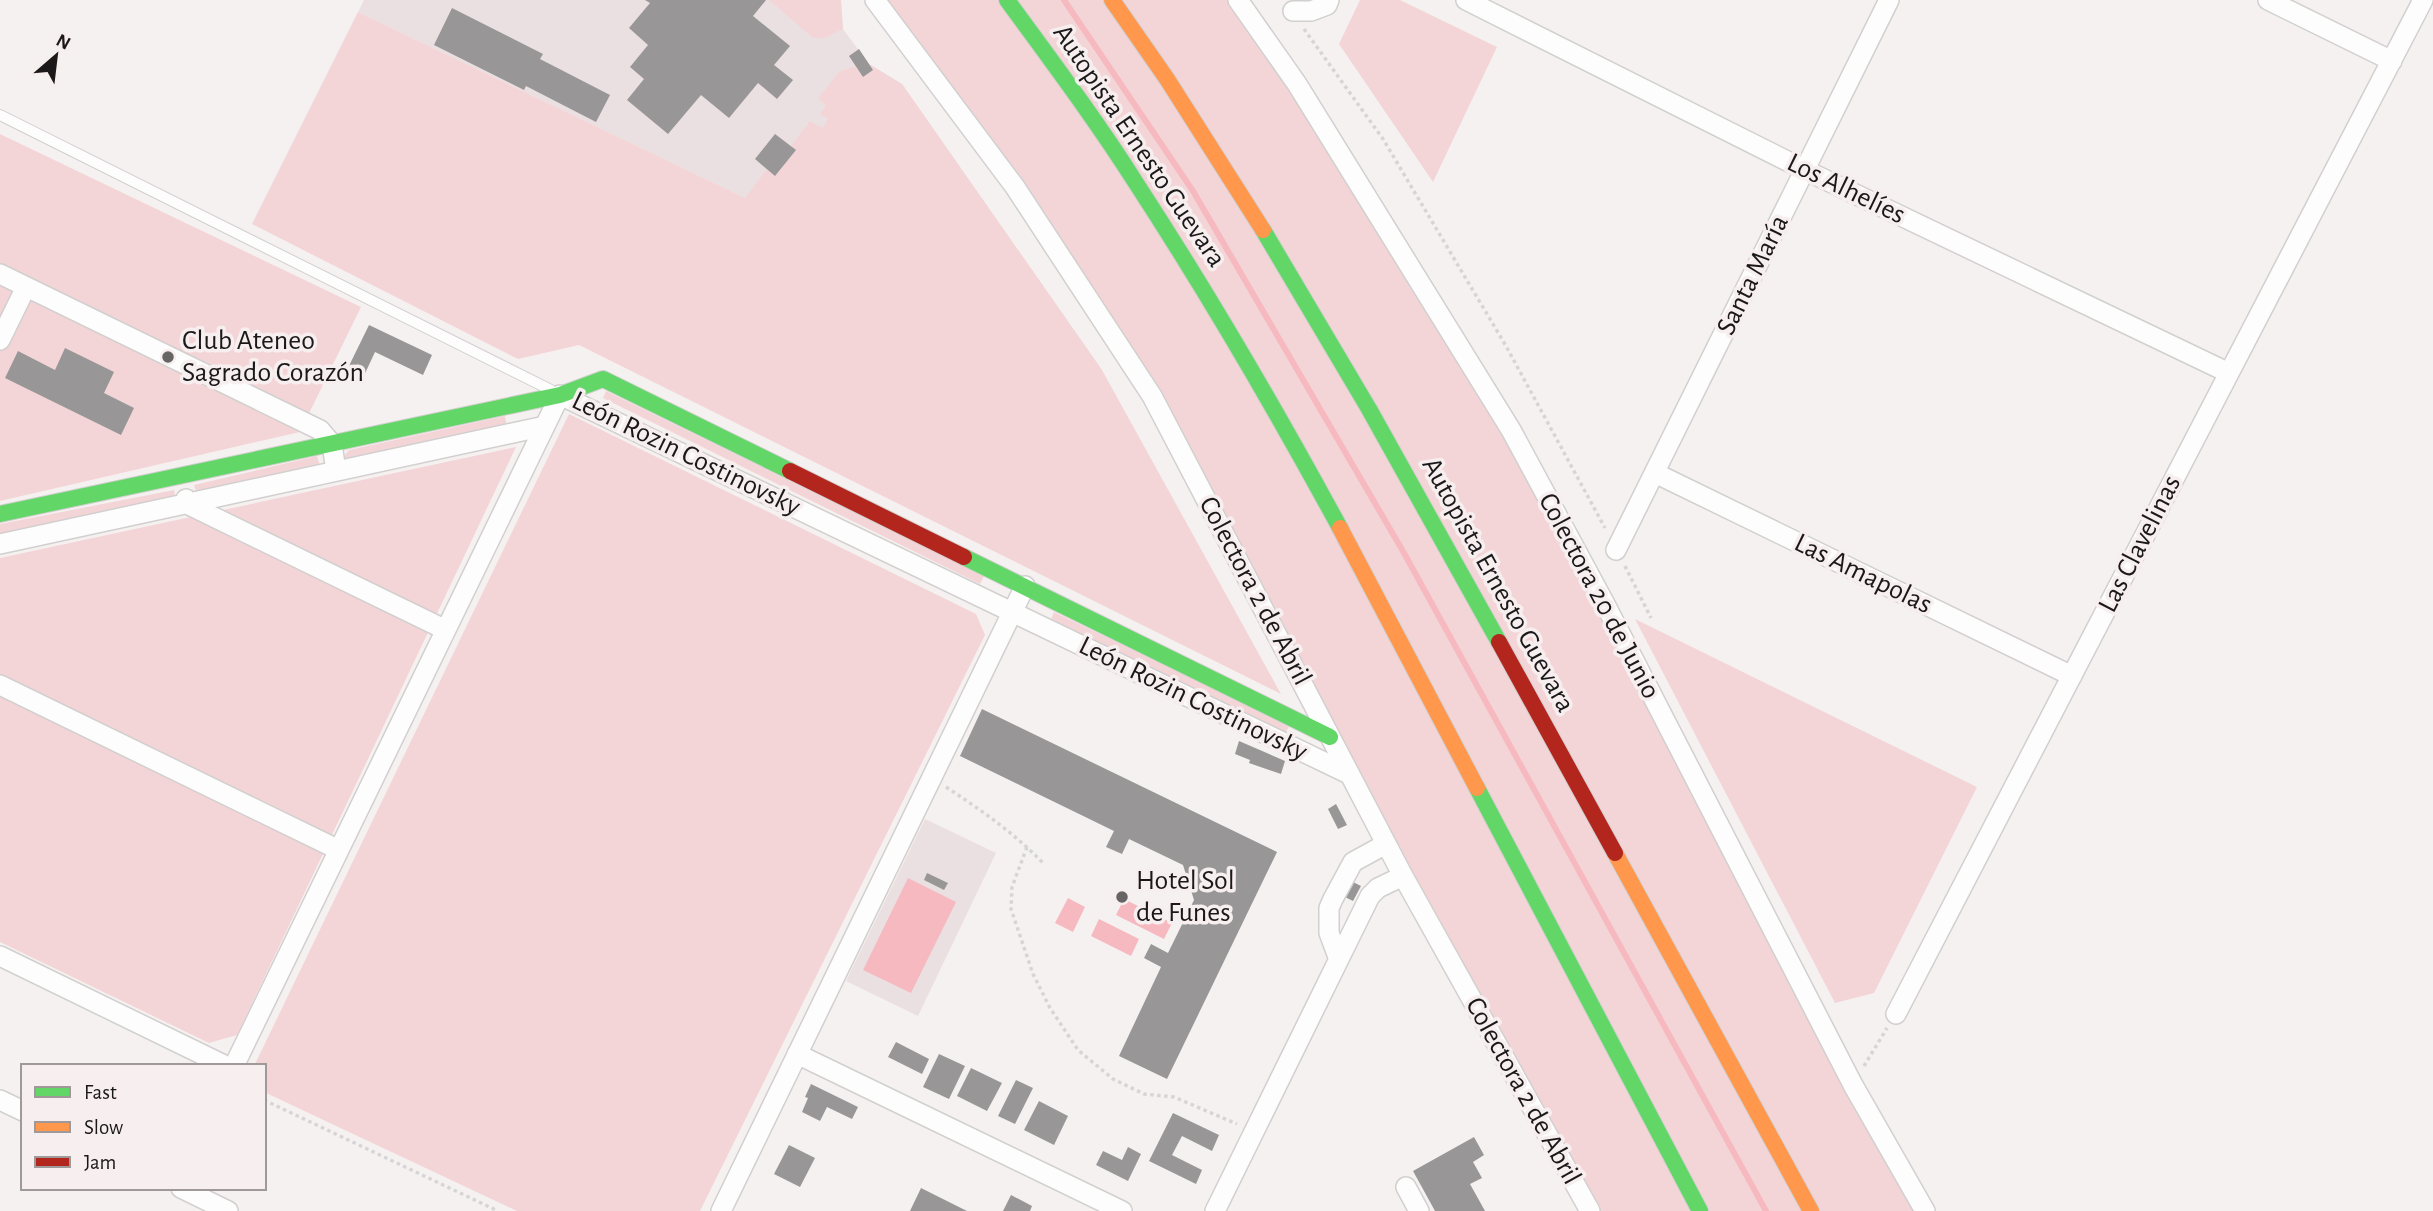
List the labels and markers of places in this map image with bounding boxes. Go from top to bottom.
place label: Club Ateneo Sagrado Corazón [182,327,364,387]
marker: Club Ateneo Sagrado Corazón [160,349,176,365]
place label: Hotel Sol de Funes [1136,867,1235,927]
marker: Hotel Sol de Funes [1114,889,1130,905]

